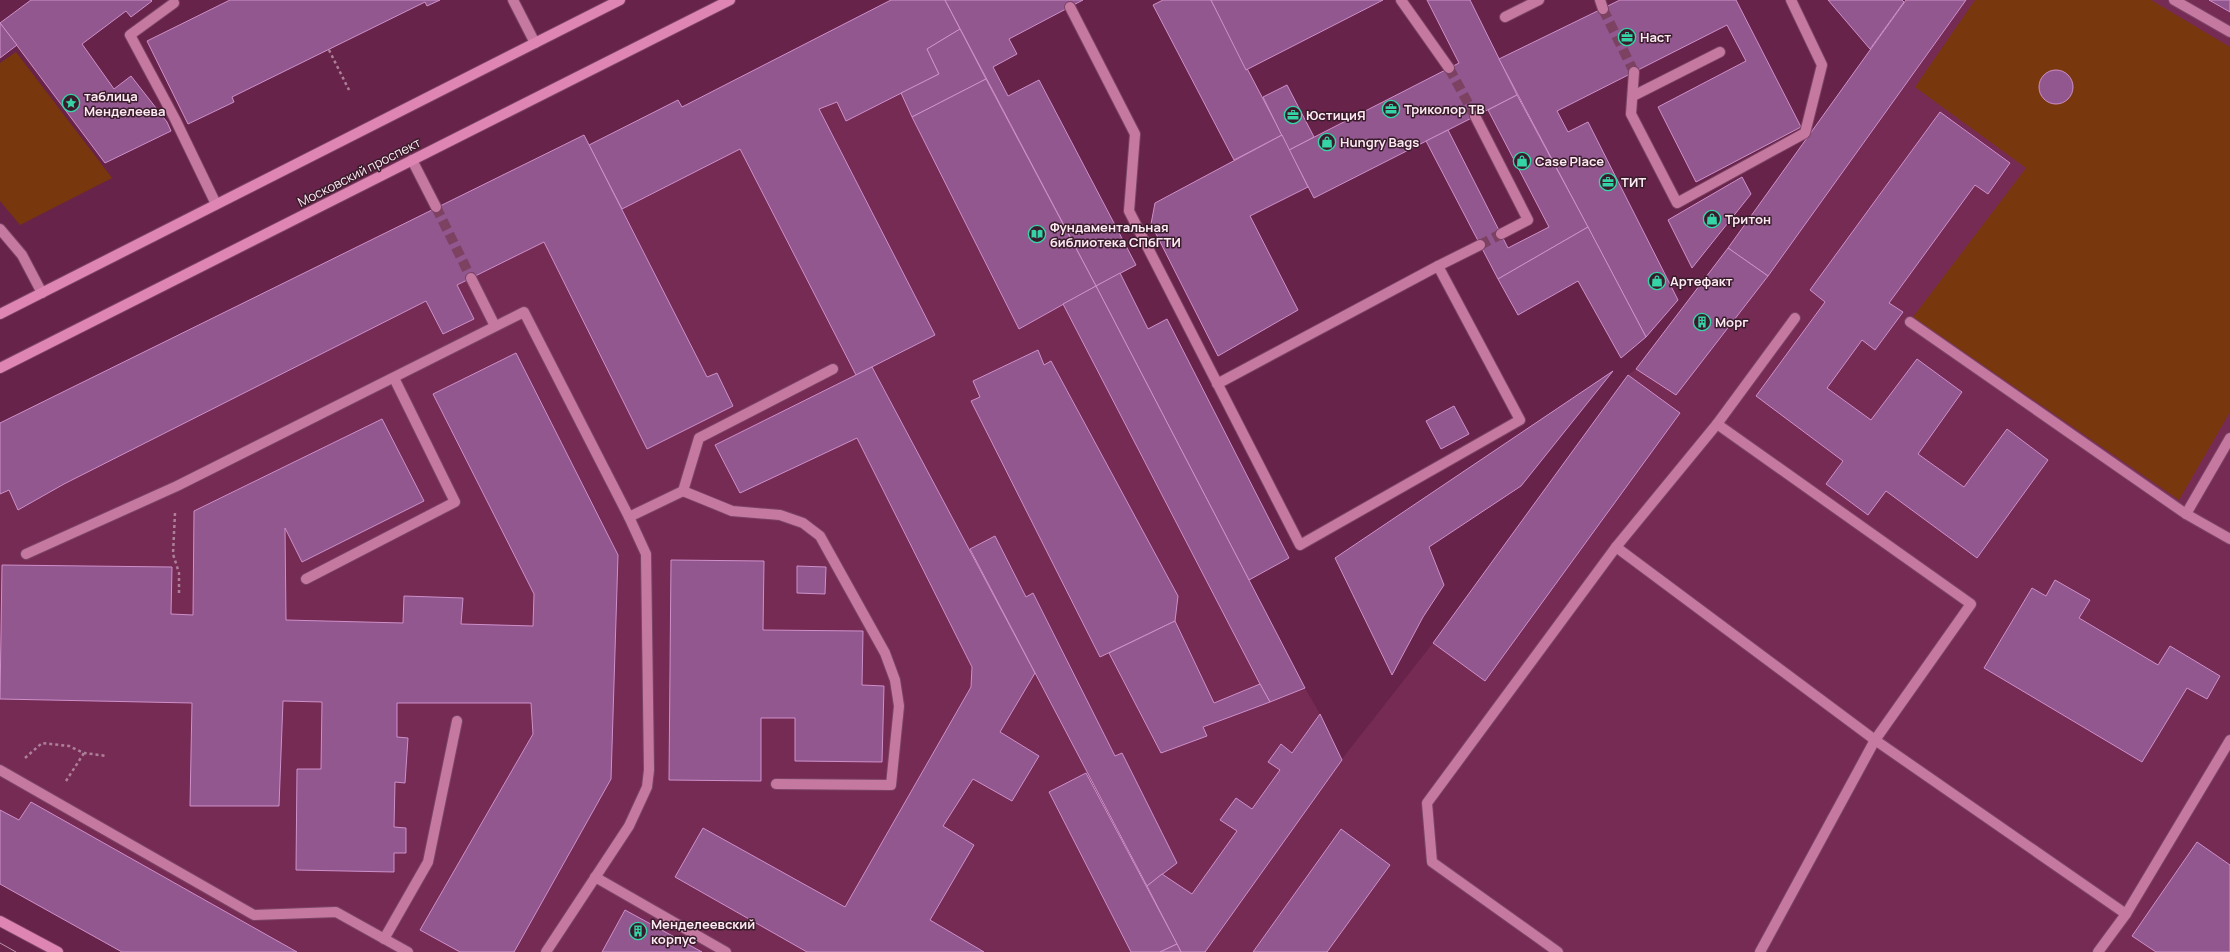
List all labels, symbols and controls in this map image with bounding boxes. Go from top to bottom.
office icon: Наст [1617,27,1637,47]
place label: Наст [1640,28,1671,46]
place label: таблица Менделеева [84,87,165,120]
place icon: таблица Менделеева [61,93,81,113]
office icon: Триколор ТВ [1381,99,1401,119]
place label: Триколор ТВ [1404,100,1485,118]
office icon: ЮстициЯ [1283,105,1303,125]
place label: ЮстициЯ [1306,106,1366,124]
shop icon: Hungry Bags [1317,132,1337,152]
street label: Московский проспект [294,133,424,211]
place label: Hungry Bags [1340,133,1419,151]
shop icon: Case Place [1512,151,1532,171]
place label: Case Place [1535,152,1604,170]
office icon: ТИТ [1598,172,1618,192]
place label: ТИТ [1621,173,1646,191]
shop icon: Тритон [1702,209,1722,229]
place label: Тритон [1725,210,1771,228]
place label: Фундаментальная библиотека СПбГТИ [1050,218,1181,251]
library icon: Фундаментальная библиотека СПбГТИ [1027,224,1047,244]
shop icon: Артефакт [1647,271,1667,291]
place label: Артефакт [1670,272,1733,290]
building icon: Морг [1692,312,1712,332]
place label: Морг [1715,313,1748,331]
place label: Менделеевский корпус [651,915,755,948]
building icon: Менделеевский корпус [628,921,648,941]

